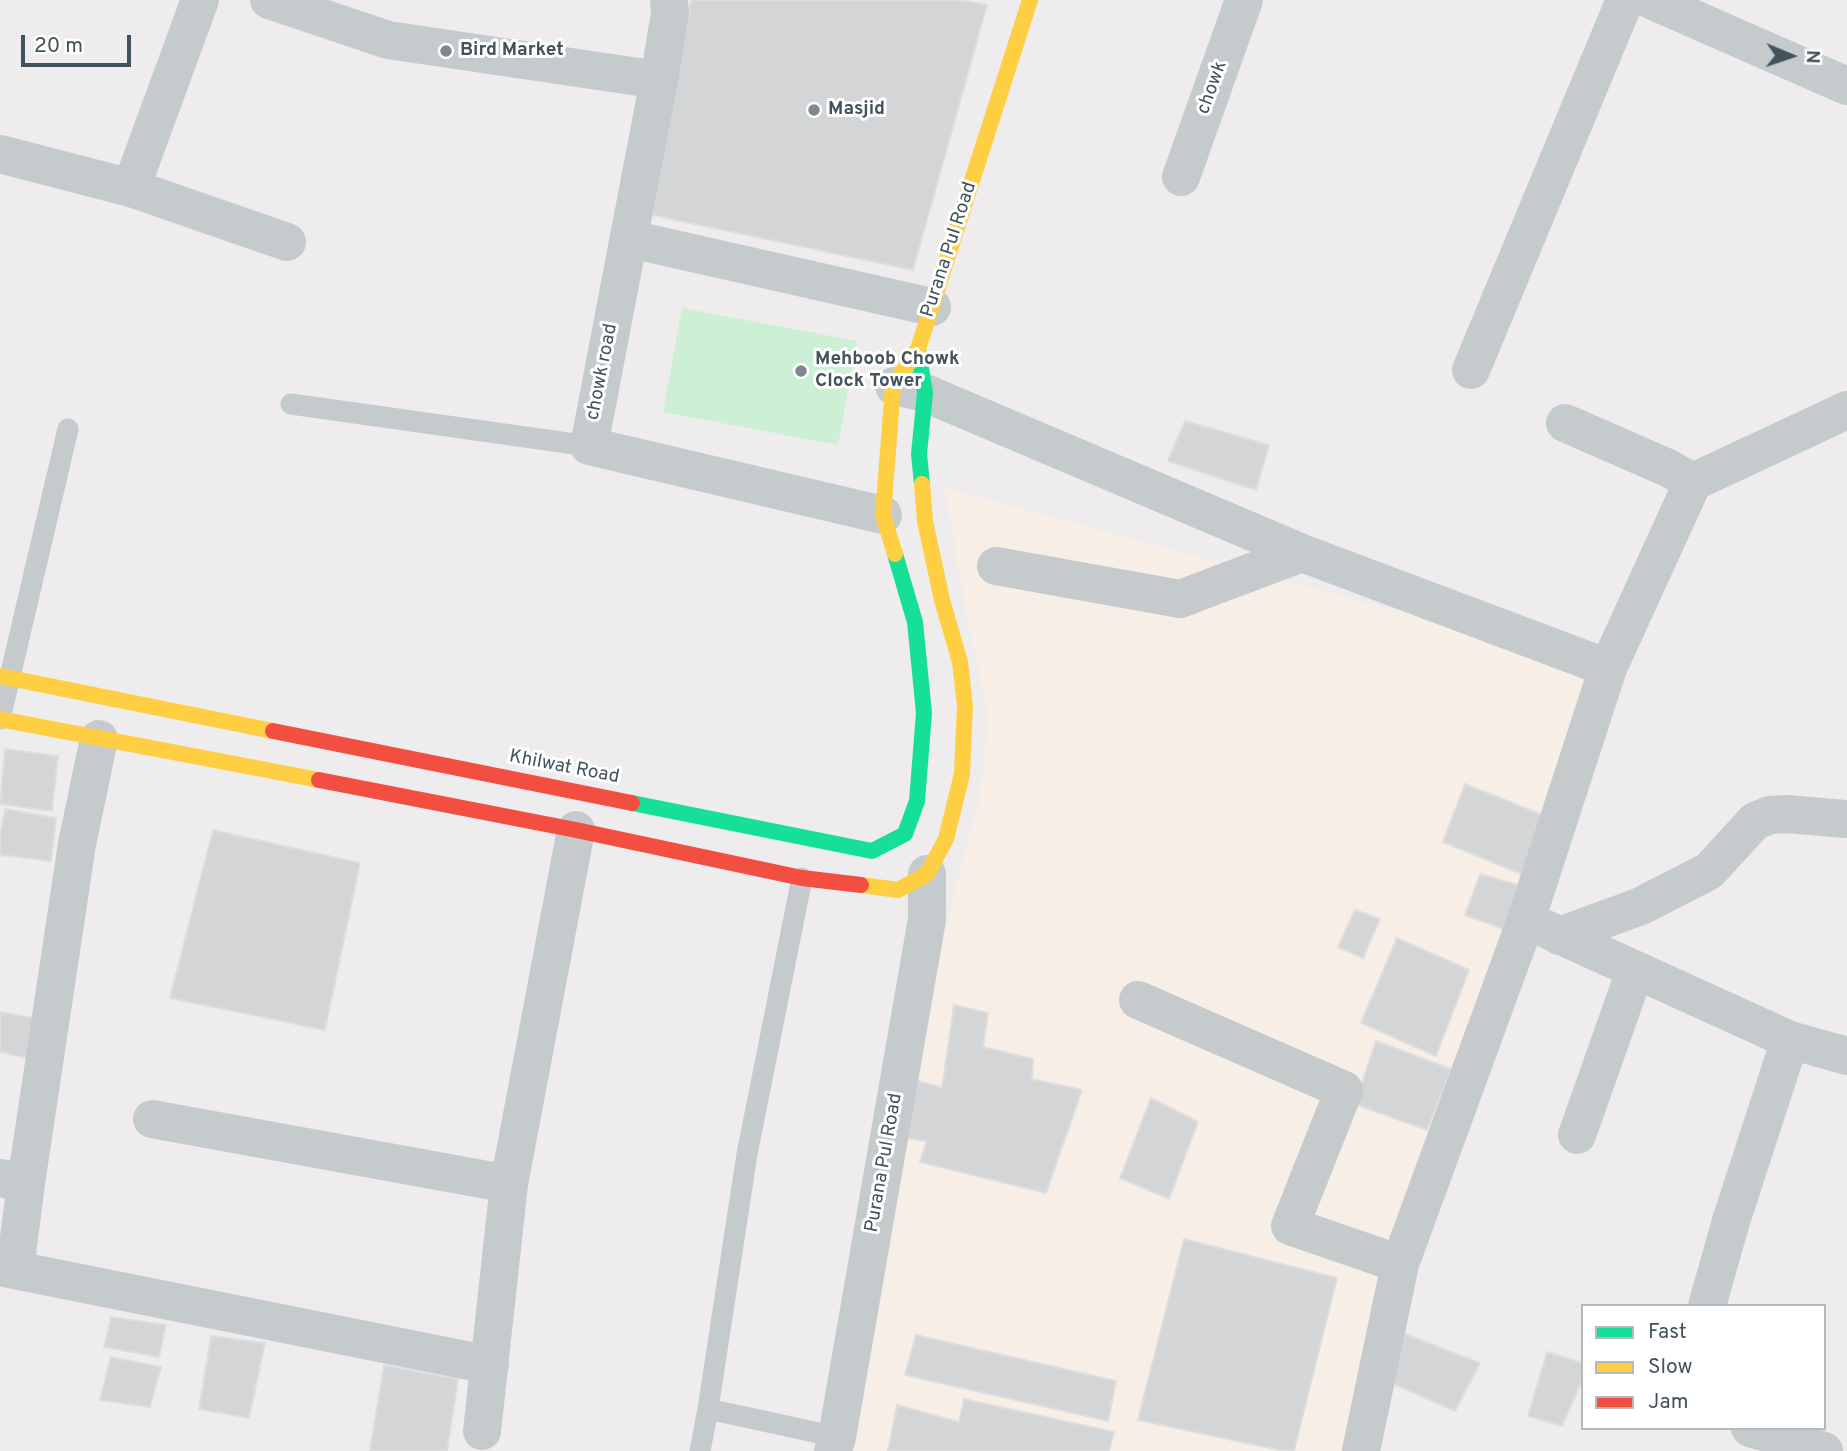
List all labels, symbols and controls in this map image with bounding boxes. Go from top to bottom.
scale bar [24,21,135,65]
north arrow [1756,21,1826,91]
text: 20 m [34,33,83,60]
place label: Bird Market [460,40,564,62]
marker: Bird Market [438,43,454,59]
text: N [1800,49,1824,64]
street label: chowk [1193,58,1233,118]
place label: Masjid [828,99,885,121]
marker: Masjid [806,102,822,118]
street label: Purana Pul Road [917,180,983,320]
street label: chowk road [582,322,624,422]
place label: Mehboob Chowk Clock Tower [815,349,960,393]
marker: Mehboob Chowk Clock Tower [793,363,809,379]
street label: Khilwat Road [507,746,621,790]
street label: Purana Pul Road [862,1092,908,1234]
legend [1581,1304,1826,1430]
text: Fast [1648,1319,1687,1346]
text: Slow [1648,1354,1693,1381]
text: Jam [1648,1389,1689,1416]

